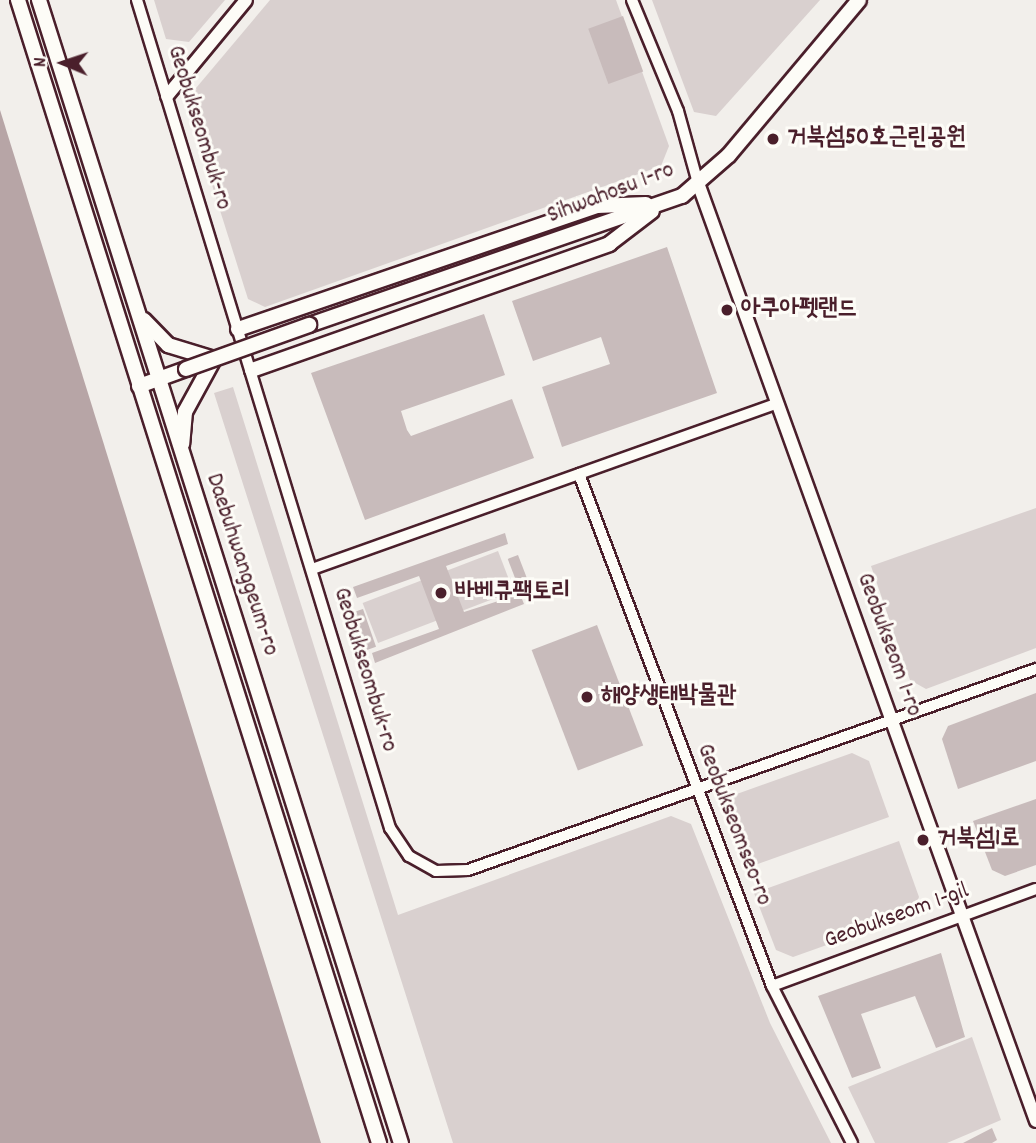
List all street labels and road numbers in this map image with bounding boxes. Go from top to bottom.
street label: Geobukseombuk-ro [159,42,237,214]
street label: Sihwahosu 1-ro [544,157,678,231]
street label: Daebuhwanggeum-ro [198,470,284,660]
street label: Geobukseom 1-ro [849,569,927,721]
street label: Geobukseombuk-ro [325,584,403,756]
street label: Geobukseomseo-ro [689,740,777,910]
street label: Geobukseom 1-gil [821,878,973,956]

